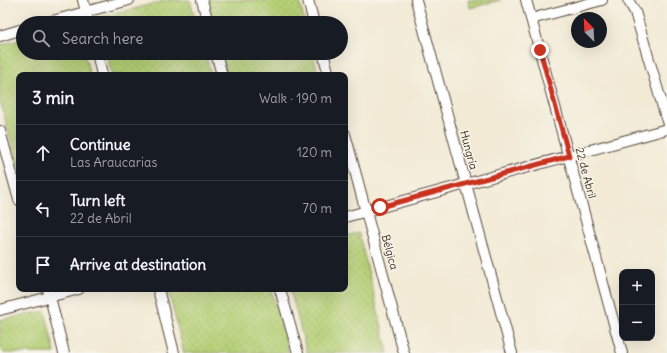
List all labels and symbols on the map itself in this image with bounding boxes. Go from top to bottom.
north arrow [571,12,607,48]
route end [531,41,549,59]
street label: Hungría [457,129,481,171]
street label: 22 de Abril [572,146,600,200]
route start [371,198,389,216]
street label: Bélgica [379,233,401,271]

